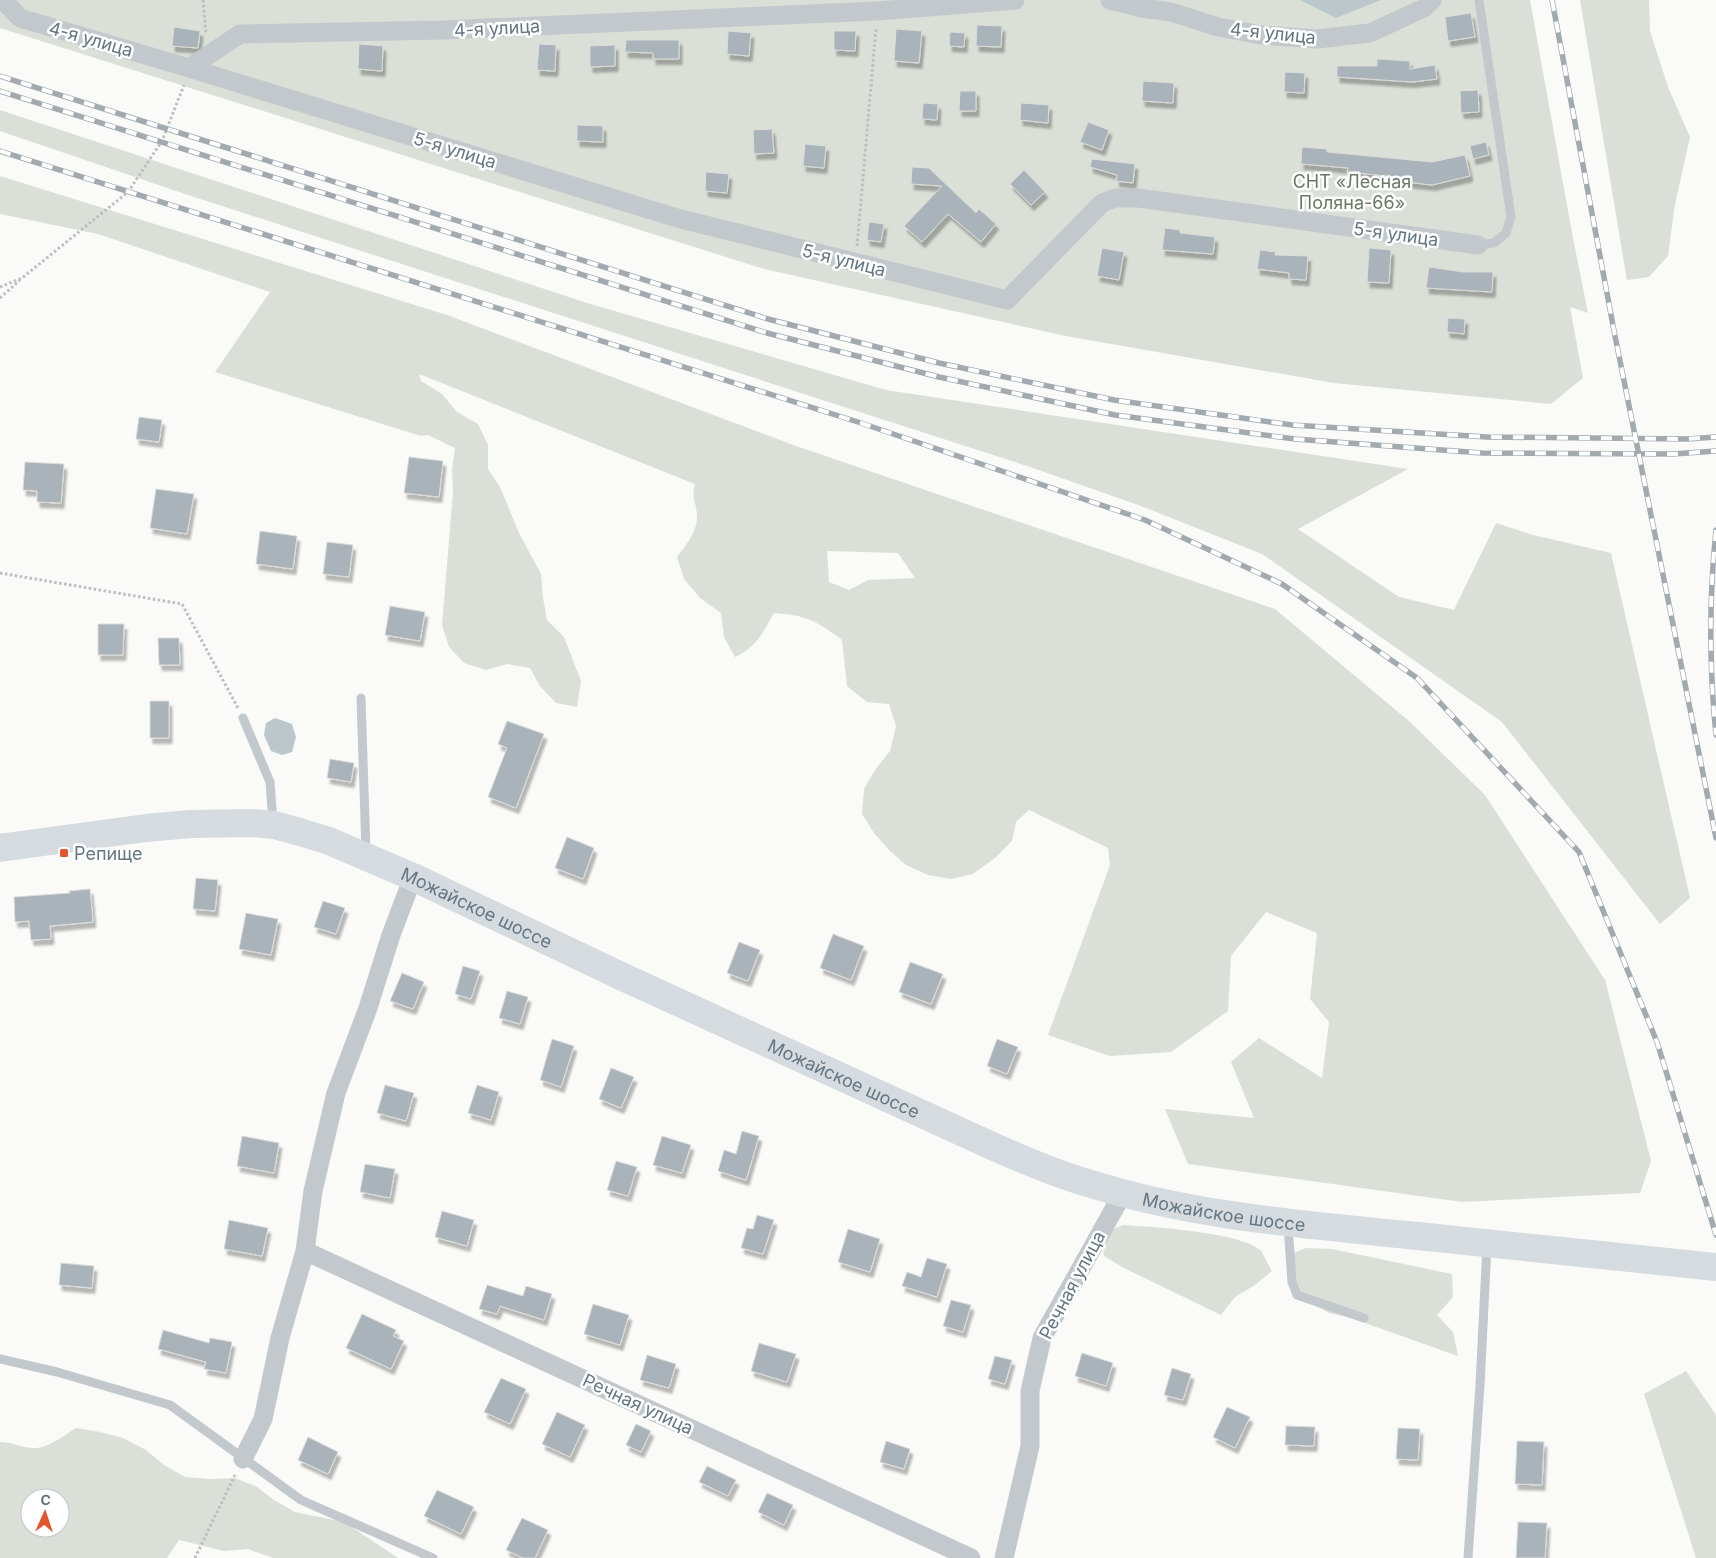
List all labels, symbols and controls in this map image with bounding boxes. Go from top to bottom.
street label: 4-я улица [453,15,541,41]
street label: 4-я улица [47,17,135,61]
street label: 4-я улица [1229,18,1317,48]
street label: 5-я улица [411,127,499,173]
park label: СНТ «Лесная Поляна-66» [1293,171,1411,213]
street label: 5-я улица [1352,218,1440,250]
street label: 5-я улица [800,239,888,281]
place label: Репище [74,843,143,864]
marker: Репище [58,847,70,859]
street label: Можайское шоссе [398,863,556,952]
street label: Можайское шоссе [765,1034,923,1122]
street label: Можайское шоссе [1140,1188,1307,1235]
street label: Речная улица [1035,1227,1109,1343]
street label: Речная улица [579,1369,697,1439]
north arrow [20,1488,70,1538]
text: С [40,1491,51,1508]

